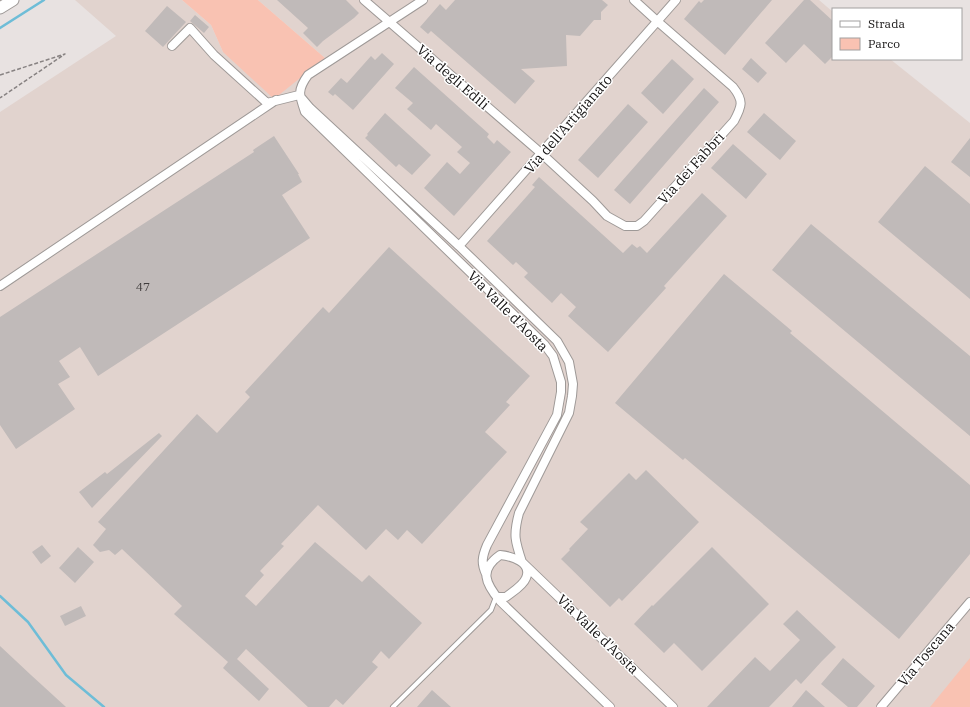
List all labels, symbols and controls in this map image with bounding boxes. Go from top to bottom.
legend [832,8,962,60]
text: Strada [868,16,905,31]
text: Parco [868,36,900,51]
street label: Via degli Edili [413,41,493,113]
street label: Via dell'Artigianato [520,71,616,177]
street label: Via dei Fabbri [654,128,728,208]
street label: Via Valle d'Aosta [464,267,552,355]
house number: 47 [136,279,150,294]
street label: Via Valle d'Aosta [553,590,643,678]
street label: Via Toscana [894,618,958,690]

